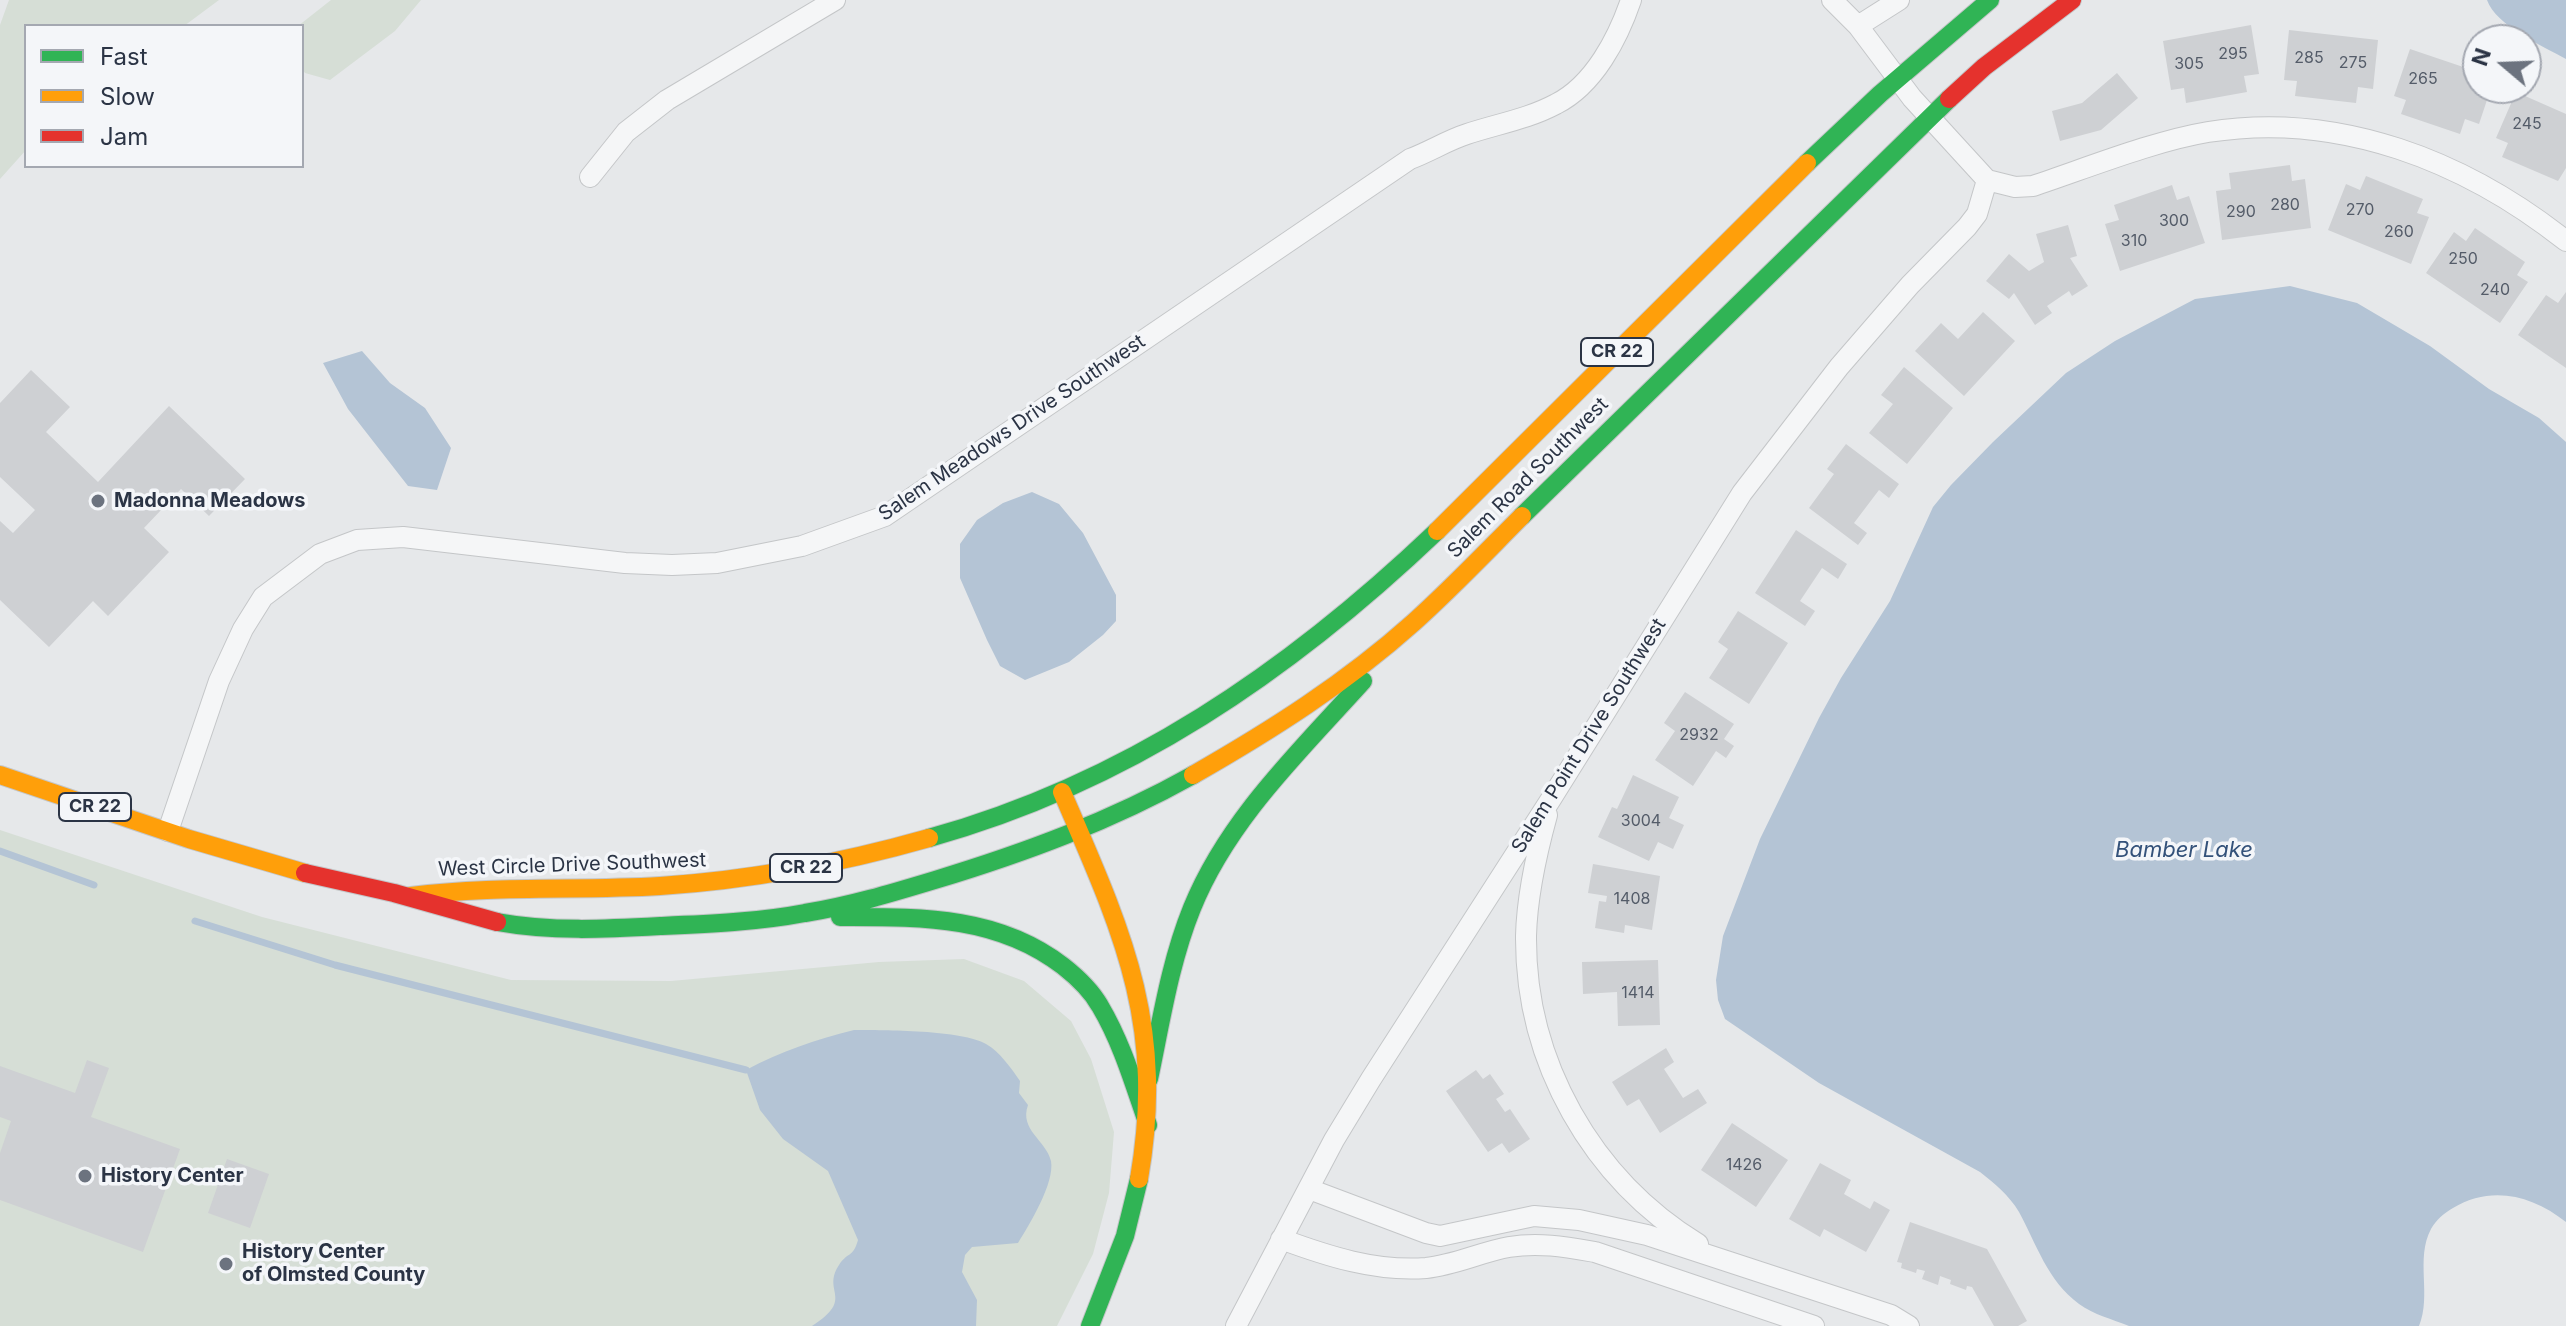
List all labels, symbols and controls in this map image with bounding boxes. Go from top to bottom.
legend [24,24,304,168]
north arrow [2462,24,2542,104]
text: Fast [100,42,148,71]
house number: 295 [2218,44,2248,64]
text: N [2466,45,2496,69]
house number: 285 [2294,48,2324,68]
house number: 275 [2339,53,2367,73]
house number: 305 [2174,54,2204,74]
house number: 265 [2408,69,2438,89]
text: Slow [100,82,155,111]
house number: 245 [2512,114,2542,134]
text: Jam [100,122,148,151]
house number: 280 [2270,195,2300,215]
house number: 270 [2346,200,2374,220]
house number: 290 [2226,202,2256,222]
house number: 300 [2159,211,2189,231]
house number: 260 [2384,222,2414,242]
house number: 310 [2121,231,2147,251]
house number: 250 [2448,249,2478,269]
house number: 240 [2480,280,2510,300]
street label: Salem Meadows Drive Southwest [874,330,1150,526]
road number: CR 22 [1581,338,1653,366]
street label: Salem Road Southwest [1443,393,1613,563]
place label: Madonna Meadows [114,489,306,513]
marker: Madonna Meadows [89,492,107,510]
street label: Salem Point Drive Southwest [1507,614,1671,858]
house number: 2932 [1679,725,1719,745]
road number: CR 22 [59,793,131,821]
house number: 3004 [1621,811,1661,831]
water label: Bamber Lake [2115,837,2253,863]
street label: West Circle Drive Southwest [438,848,706,882]
road number: CR 22 [770,854,842,882]
house number: 1408 [1614,889,1650,909]
house number: 1414 [1621,983,1655,1003]
house number: 1426 [1726,1155,1762,1175]
place label: History Center [101,1164,244,1188]
marker: History Center [76,1167,94,1185]
place label: History Center of Olmsted County [242,1240,425,1287]
marker: History Center of Olmsted County [217,1255,235,1273]

